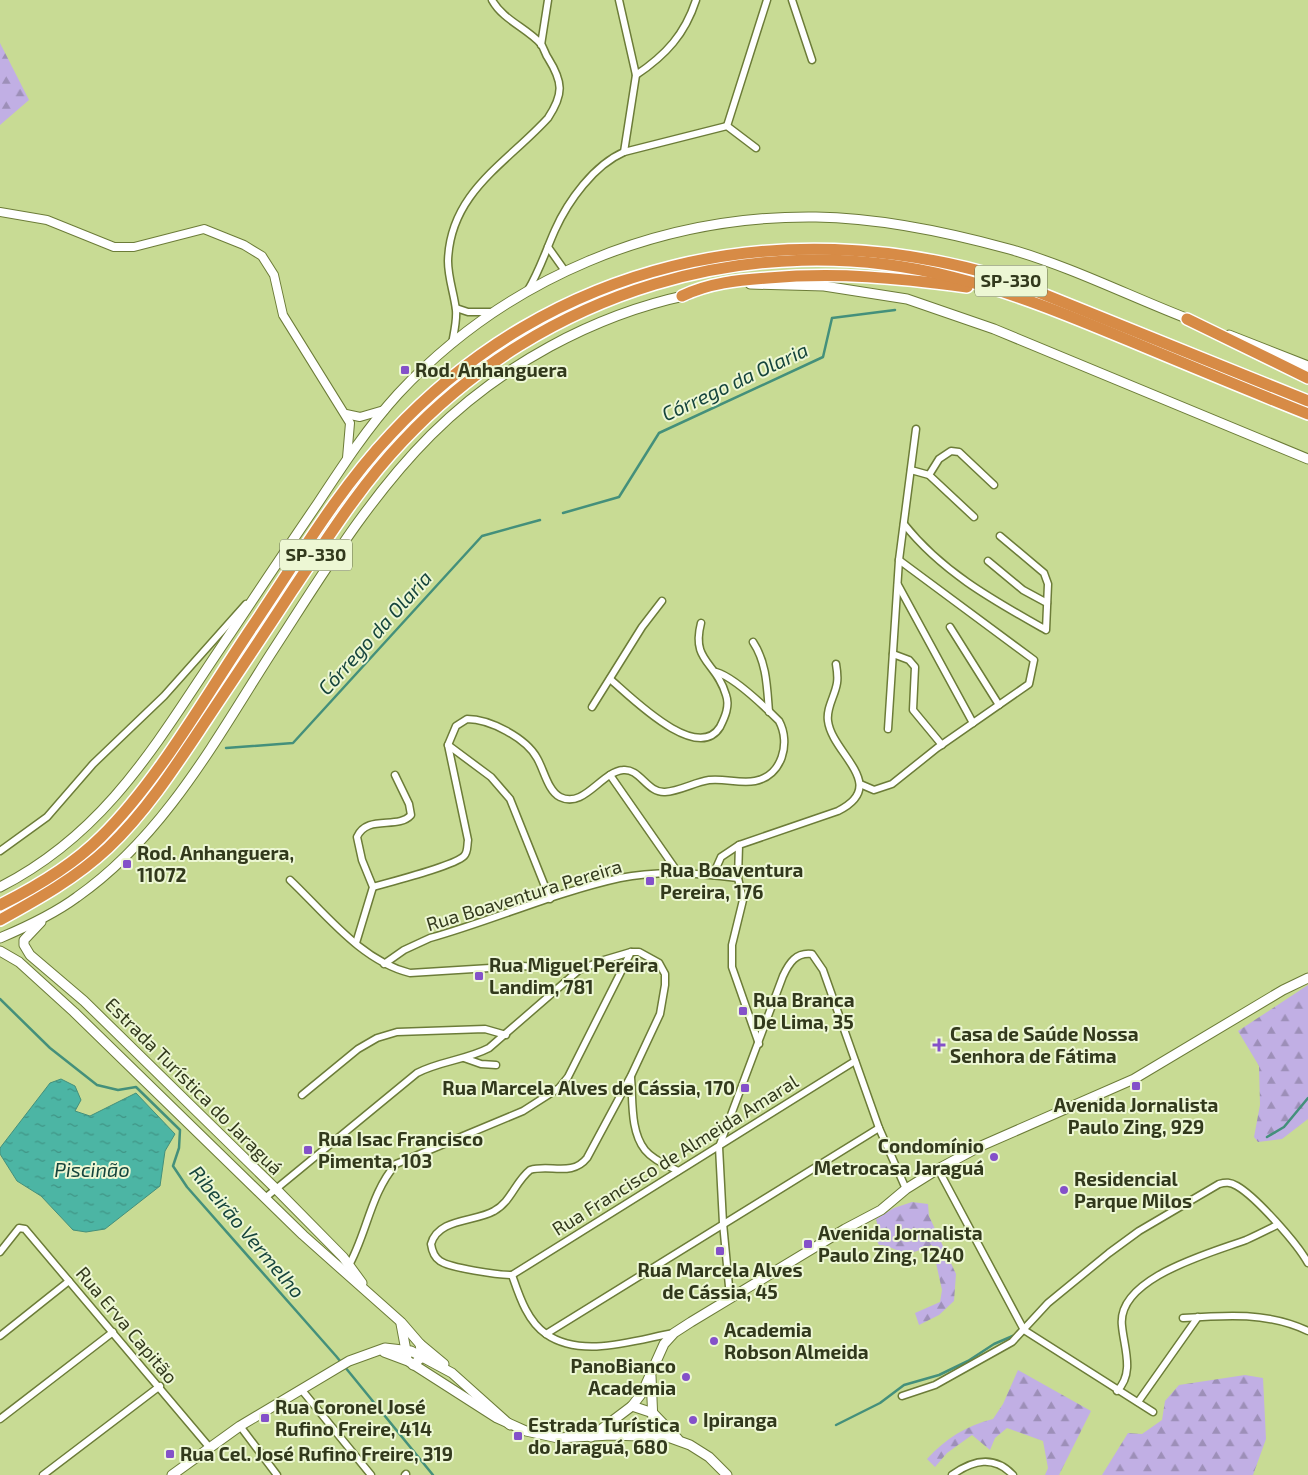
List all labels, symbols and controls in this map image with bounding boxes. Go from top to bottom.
road number: SP-330 [975,266,1047,296]
water label: Córrego da Olaria [658,337,812,425]
place label: Rod. Anhanguera [415,358,567,381]
marker: Rod. Anhanguera [399,364,411,376]
road number: SP-330 [280,540,352,570]
water label: Córrego da Olaria [312,565,436,699]
place label: Rod. Anhanguera, 11072 [137,841,294,886]
street label: Rua Boaventura Pereira [423,854,624,935]
marker: Rod. Anhanguera, 11072 [121,858,133,870]
place label: Rua Boaventura Pereira, 176 [660,858,803,903]
marker: Rua Boaventura Pereira, 176 [644,875,656,887]
place label: Rua Miguel Pereira Landim, 781 [489,953,658,998]
marker: Rua Miguel Pereira Landim, 781 [473,970,485,982]
place label: Rua Branca De Lima, 35 [753,988,854,1033]
street label: Estrada Turística do Jaraguá [101,992,288,1179]
marker: Rua Branca De Lima, 35 [737,1005,749,1017]
place label: Casa de Saúde Nossa Senhora de Fátima [950,1022,1139,1067]
marker: Casa de Saúde Nossa Senhora de Fátima [932,1038,946,1052]
street label: Rua Francisco de Almeida Amaral [548,1069,802,1240]
place label: Rua Marcela Alves de Cássia, 170 [442,1076,735,1099]
marker: Avenida Jornalista Paulo Zing, 929 [1130,1080,1142,1092]
marker: Rua Marcela Alves de Cássia, 170 [739,1082,751,1094]
place label: Avenida Jornalista Paulo Zing, 929 [1054,1093,1218,1138]
place label: Rua Isac Francisco Pimenta, 103 [318,1127,483,1172]
place label: Condomínio Metrocasa Jaraguá [814,1134,984,1179]
marker: Rua Isac Francisco Pimenta, 103 [302,1144,314,1156]
marker: Condomínio Metrocasa Jaraguá [988,1151,1000,1163]
water label: Piscinão [54,1157,130,1181]
water label: Ribeirão Vermelho [185,1160,310,1303]
place label: Residencial Parque Milos [1074,1167,1192,1212]
marker: Residencial Parque Milos [1058,1184,1070,1196]
place label: Avenida Jornalista Paulo Zing, 1240 [818,1221,983,1266]
marker: Avenida Jornalista Paulo Zing, 1240 [802,1238,814,1250]
marker: Rua Marcela Alves de Cássia, 45 [714,1245,726,1257]
place label: Rua Marcela Alves de Cássia, 45 [637,1258,803,1303]
street label: Rua Erva Capitão [72,1262,183,1388]
place label: Academia Robson Almeida [724,1318,869,1363]
marker: Academia Robson Almeida [708,1335,720,1347]
place label: PanoBianco Academia [570,1354,676,1399]
marker: PanoBianco Academia [680,1371,692,1383]
place label: Rua Coronel José Rufino Freire, 414 [275,1395,432,1440]
place label: Ipiranga [703,1408,777,1431]
marker: Rua Coronel José Rufino Freire, 414 [259,1412,271,1424]
place label: Estrada Turística do Jaraguá, 680 [528,1413,680,1458]
marker: Ipiranga [687,1414,699,1426]
marker: Estrada Turística do Jaraguá, 680 [512,1430,524,1442]
place label: Rua Cel. José Rufino Freire, 319 [180,1442,453,1465]
marker: Rua Cel. José Rufino Freire, 319 [164,1448,176,1460]

